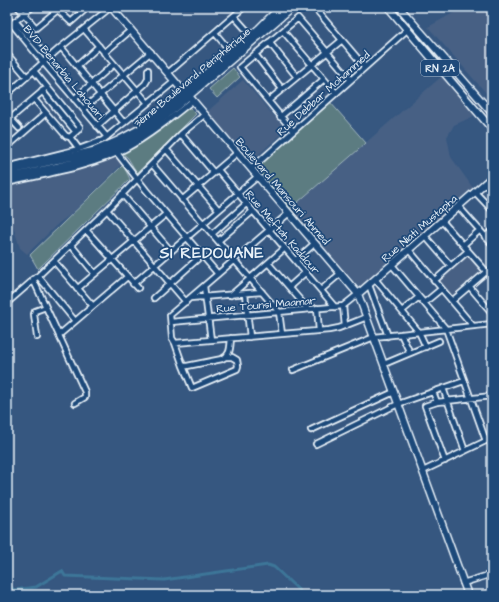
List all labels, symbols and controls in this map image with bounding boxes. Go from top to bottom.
street label: BVD Benarbia Lahouari [20,22,108,123]
street label: 3ème Boulevard Périphérique [131,24,254,131]
street label: Rue Debbar Mohammed [274,47,373,139]
road number: RN 2A [421,60,459,76]
street label: Boulevard Mansouri Ahmed [232,135,333,248]
street label: Rue Meftah Kaddour [242,187,323,277]
street label: Rue Niati Mustapha [378,191,461,265]
district label: SI REDOUANE [159,243,264,264]
street label: Rue Tounsi Maamar [216,293,317,316]

